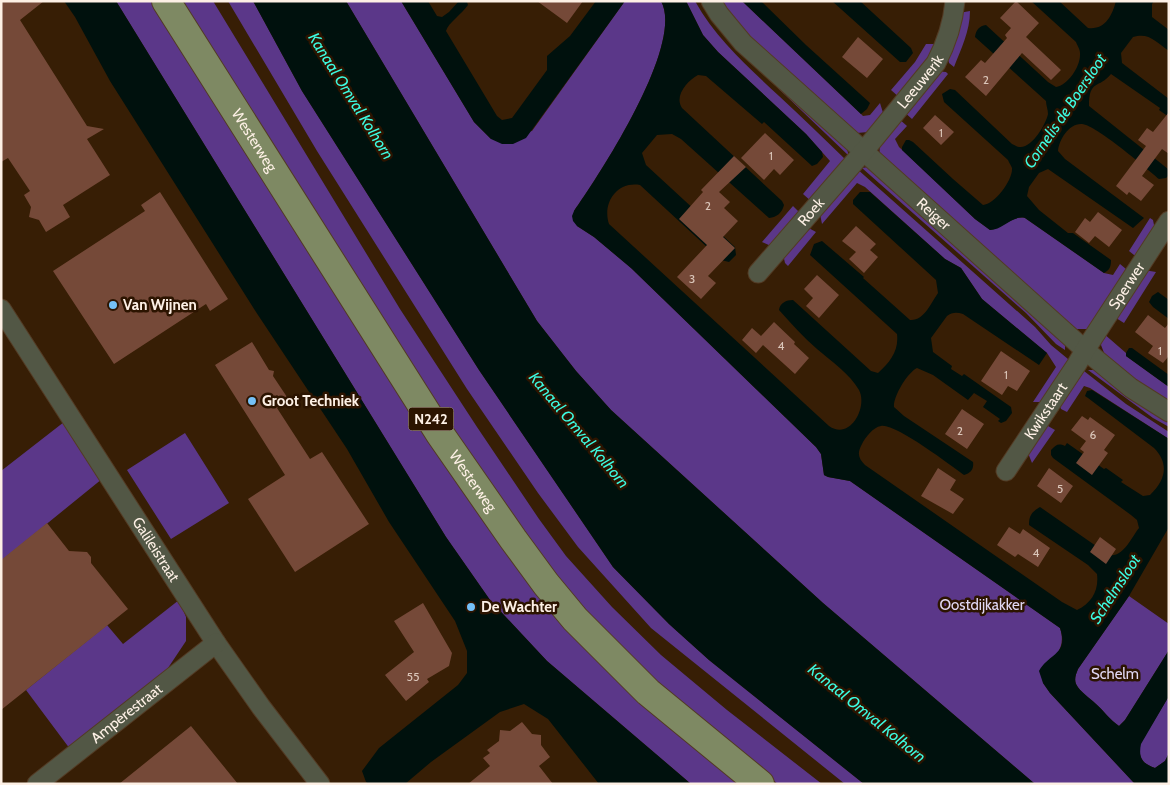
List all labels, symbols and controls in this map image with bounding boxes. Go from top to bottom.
water label: Kanaal Omval Kolhorn [304,29,398,163]
water label: Cornelis de Boersloot [1020,49,1111,172]
street label: Leeuwerik [893,52,948,112]
house number: 2 [983,72,989,87]
street label: Westerweg [228,106,281,176]
house number: 1 [939,125,943,140]
house number: 1 [769,148,773,163]
street label: Roek [794,194,828,230]
street label: Reiger [913,194,954,234]
house number: 2 [705,198,711,213]
street label: Sperwer [1105,259,1149,313]
house number: 3 [689,271,695,286]
place label: Van Wijnen [123,296,197,314]
marker: Van Wijnen [107,299,119,311]
house number: 4 [778,338,785,353]
house number: 1 [1158,343,1162,358]
house number: 1 [1004,367,1008,382]
water label: Kanaal Omval Kolhorn [525,368,633,492]
street label: Kwikstaart [1021,379,1071,443]
place label: Groot Techniek [262,392,360,410]
marker: Groot Techniek [246,395,258,407]
road number: N242 [408,408,454,430]
house number: 2 [957,423,963,438]
house number: 6 [1090,427,1097,442]
street label: Westerweg [445,447,501,516]
house number: 5 [1057,481,1063,496]
street label: Galileistraat [128,514,183,585]
house number: 4 [1033,545,1040,560]
water label: Schelmsloot [1086,550,1145,627]
park label: Oostdijkakker [940,596,1025,614]
place label: De Wachter [481,598,557,616]
marker: De Wachter [465,601,477,613]
water label: Kanaal Omval Kolhorn [804,660,930,766]
park label: Schelm [1091,665,1139,683]
house number: 55 [407,669,419,684]
street label: Ampèrestraat [87,680,166,747]

